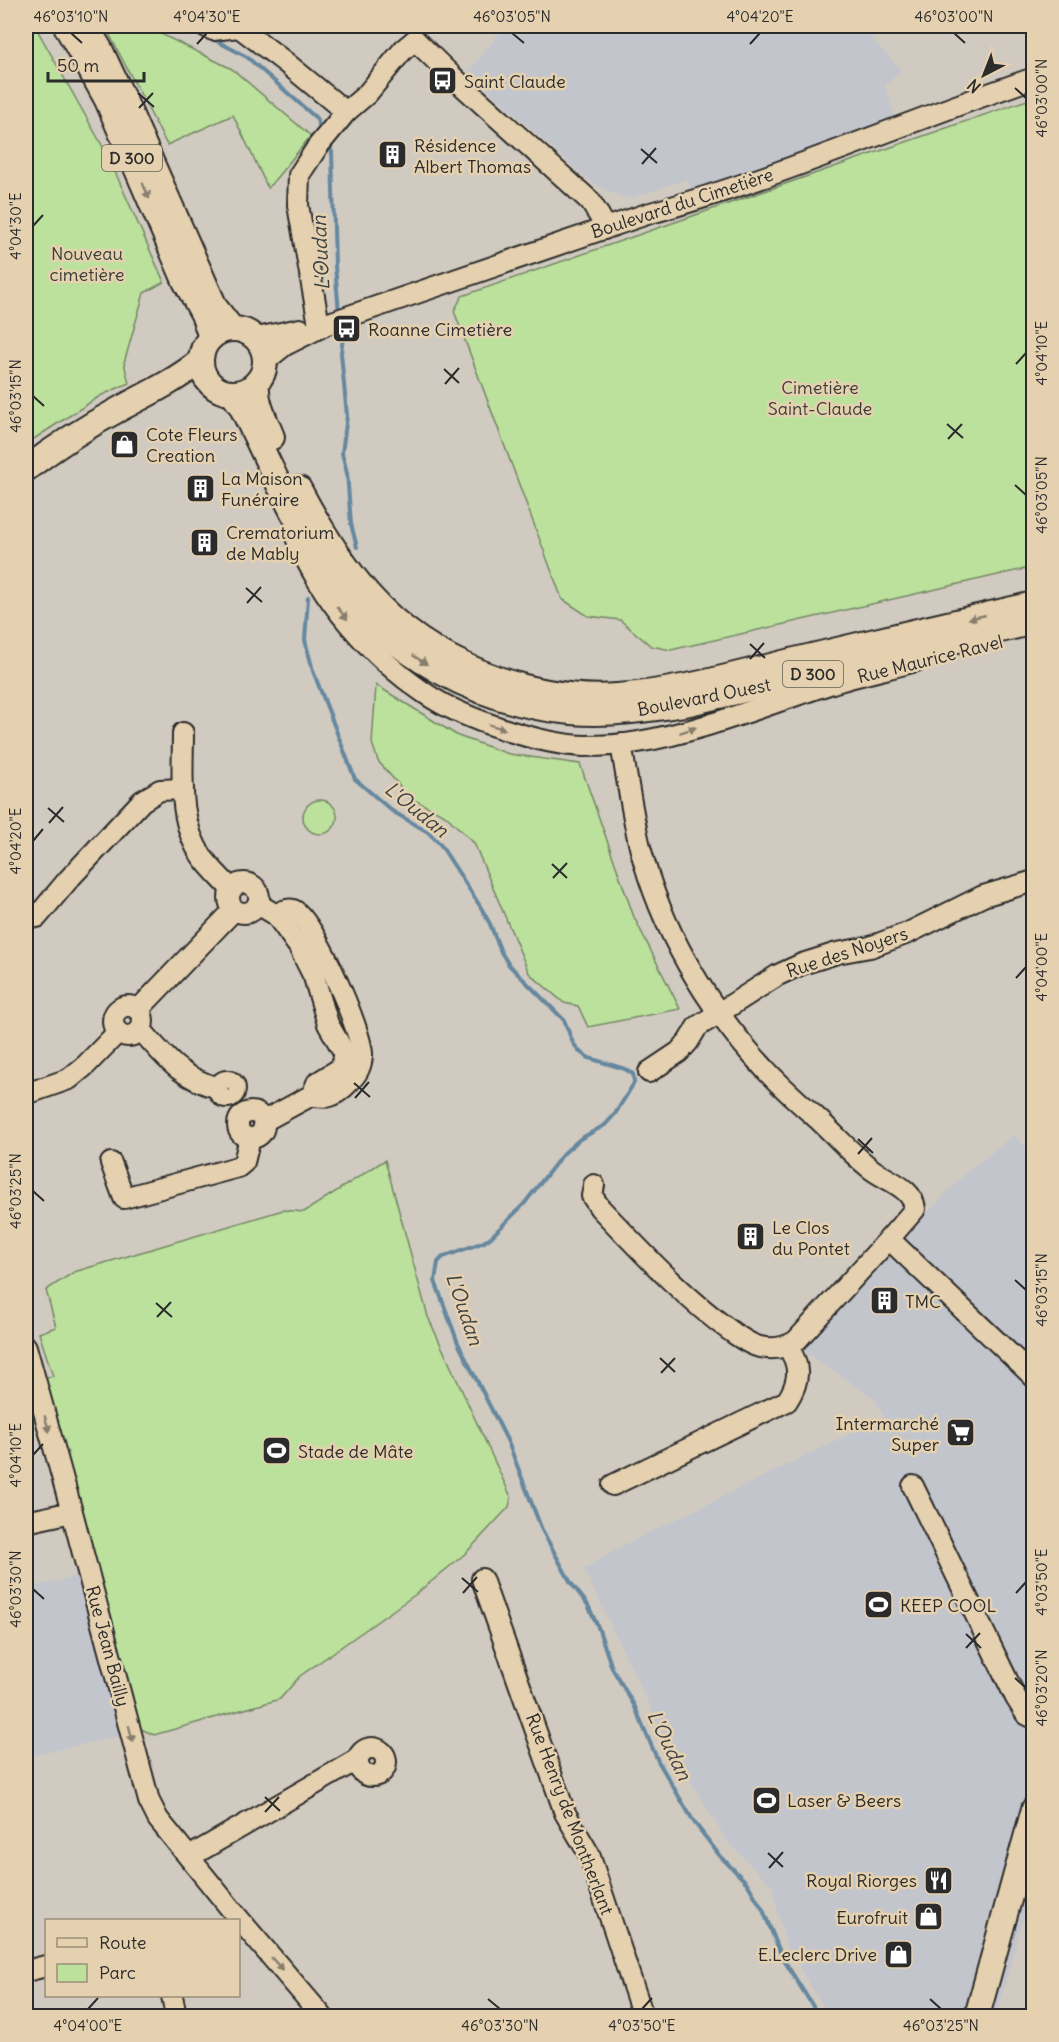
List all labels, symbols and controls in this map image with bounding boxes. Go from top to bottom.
text: 46°03'10"N [34,7,108,26]
text: 4°04'30"E [173,7,241,26]
text: 46°03'05"N [473,7,551,26]
text: 4°04'20"E [726,7,794,26]
text: 46°03'00"N [915,7,993,26]
scale bar [48,45,144,83]
north arrow [954,45,1014,105]
text: 50 m [57,54,99,77]
text: 46°03'00"N [1032,59,1051,137]
bus stop icon: Saint Claude [427,65,459,97]
place label: Saint Claude [464,70,566,93]
text: N [963,75,985,97]
place label: Résidence Albert Thomas [414,134,531,178]
building icon: Résidence Albert Thomas [377,139,409,171]
road number: D 300 [102,145,162,171]
street label: Boulevard du Cimetière [588,163,776,243]
one-way arrow [141,183,151,201]
text: 4°04'30"E [6,192,25,260]
water label: L'Oudan [306,215,334,291]
park label: Nouveau cimetière [50,242,125,286]
bus stop icon: Roanne Cimetière [331,313,363,345]
place label: Roanne Cimetière [368,318,512,341]
text: 4°04'10"E [1032,320,1051,385]
text: 46°03'15"N [6,359,25,433]
park label: Cimetière Saint-Claude [768,376,872,420]
place label: Cote Fleurs Creation [146,423,237,467]
shop icon: Cote Fleurs Creation [109,428,141,460]
text: 46°03'05"N [1032,456,1051,534]
place label: La Maison Funéraire [221,467,303,511]
building icon: La Maison Funéraire [184,472,216,504]
place label: Crematorium de Mably [226,521,334,565]
building icon: Crematorium de Mably [189,526,221,558]
one-way arrow [335,605,348,620]
one-way arrow [967,613,986,622]
street label: Rue Maurice Ravel [855,630,1005,688]
one-way arrow [412,654,429,665]
road number: D 300 [783,661,843,687]
street label: Boulevard Ouest [635,673,773,721]
one-way arrow [488,723,506,732]
one-way arrow [679,725,697,734]
water label: L'Oudan [380,776,454,843]
text: 4°04'20"E [6,807,25,875]
street label: Rue des Noyers [783,922,911,982]
text: 4°04'00"E [1032,932,1051,1001]
text: 46°03'25"N [6,1153,25,1229]
place label: Le Clos du Pontet [772,1216,850,1260]
building icon: Le Clos du Pontet [735,1221,767,1253]
text: 46°03'15"N [1032,1253,1051,1327]
water label: L'Oudan [441,1270,489,1349]
building icon: TMC [868,1285,900,1317]
place label: TMC [905,1290,941,1313]
place label: Intermarché Super [836,1412,940,1456]
one-way arrow [43,1415,52,1433]
supermarket icon: Intermarché Super [944,1417,976,1449]
text: 4°04'10"E [6,1422,25,1487]
sports icon: Stade de Mâte [261,1435,293,1467]
place label: Stade de Mâte [298,1440,413,1463]
text: 4°03'50"E [1032,1548,1051,1616]
text: 46°03'30"N [6,1550,25,1628]
street label: Rue Jean Bailly [81,1583,135,1709]
sports icon: KEEP COOL [863,1589,895,1621]
place label: KEEP COOL [900,1594,997,1617]
text: 46°03'20"N [1032,1649,1051,1727]
water label: L'Oudan [642,1706,698,1784]
street label: Rue Henry de Montherlant [521,1710,619,1918]
one-way arrow [127,1724,137,1743]
sports icon: Laser & Beers [750,1784,782,1816]
place label: Laser & Beers [787,1789,901,1812]
restaurant icon: Royal Riorges [922,1864,954,1896]
place label: Royal Riorges [806,1869,917,1892]
shop icon: Eurofruit [913,1901,945,1933]
place label: Eurofruit [836,1906,908,1929]
legend [45,1919,240,1997]
text: Route [99,1931,147,1954]
shop icon: E.Leclerc Drive [882,1938,914,1970]
place label: E.Leclerc Drive [758,1943,877,1966]
one-way arrow [271,1956,284,1972]
text: Parc [99,1961,136,1984]
text: 4°04'00"E [54,2016,123,2035]
text: 46°03'30"N [461,2016,539,2035]
text: 4°03'50"E [608,2016,676,2035]
text: 46°03'25"N [903,2016,979,2035]

